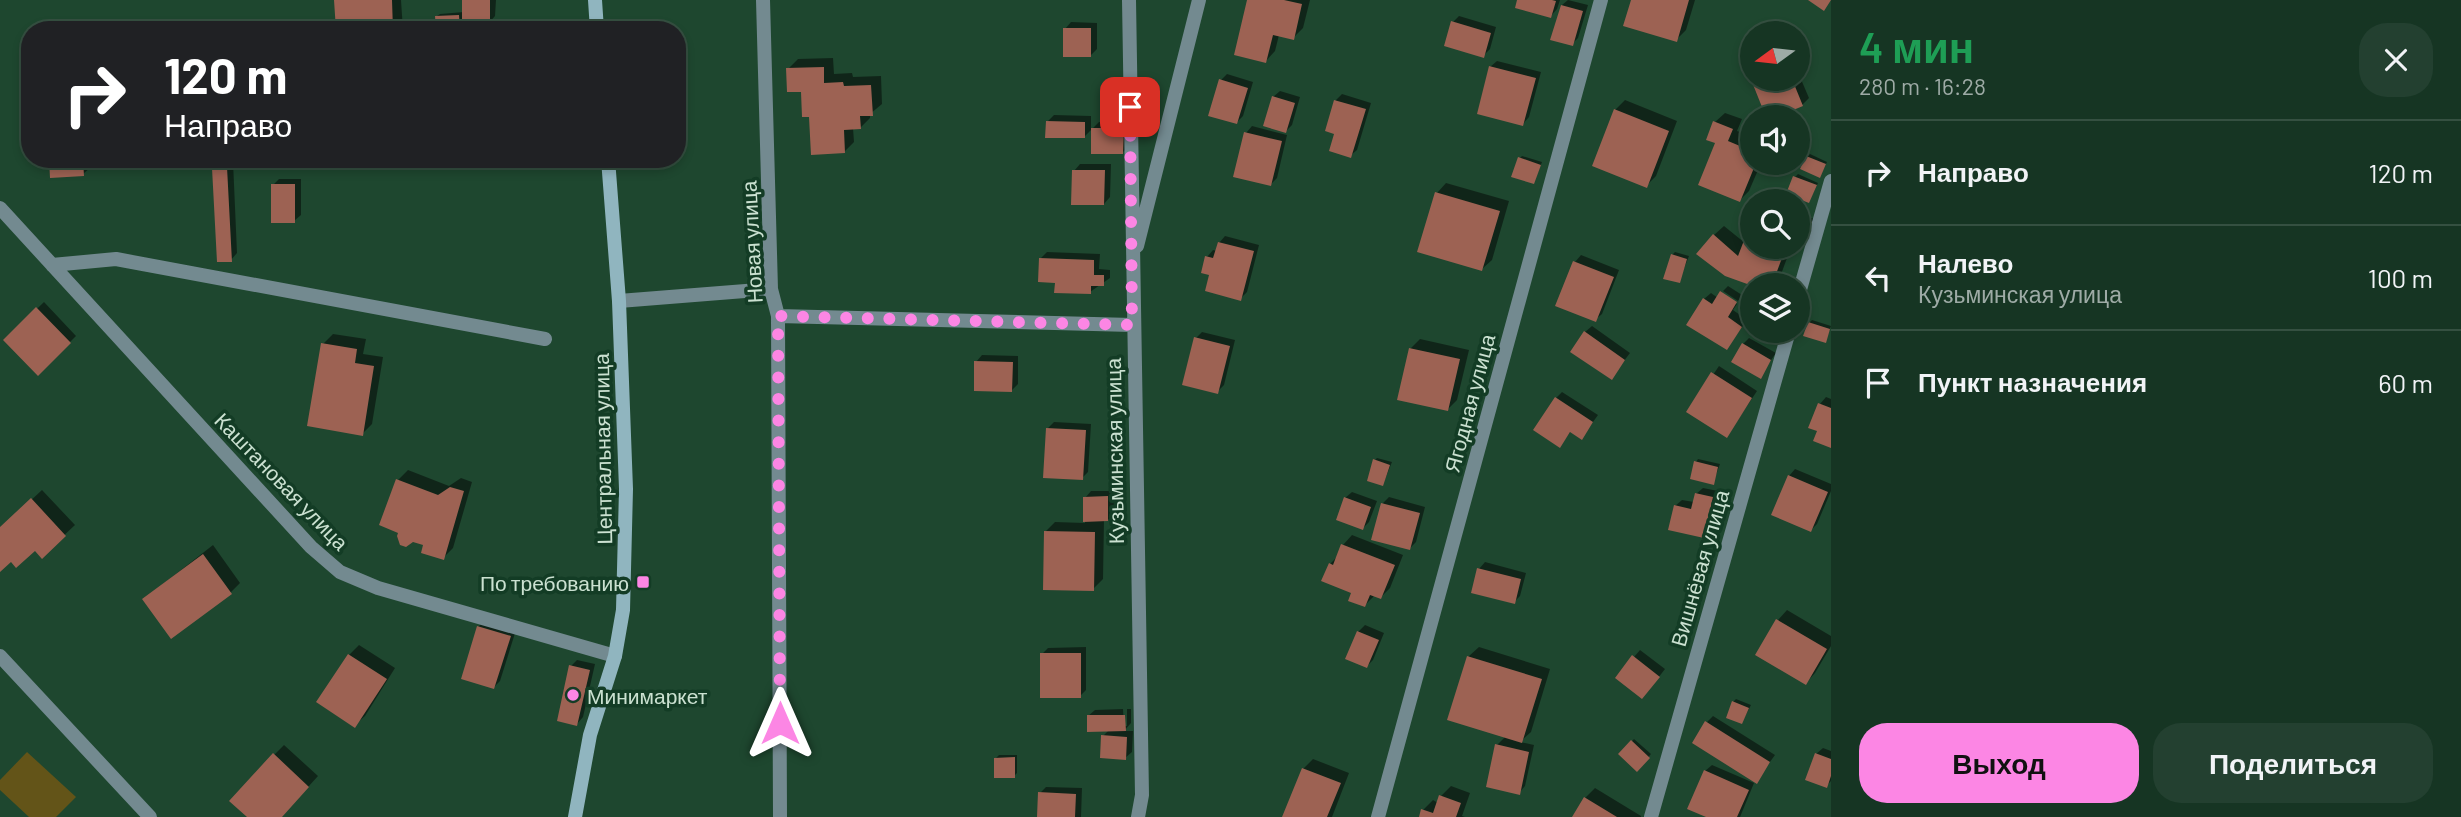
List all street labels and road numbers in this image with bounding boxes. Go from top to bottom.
street label: Новая улица [735,180,767,304]
street label: Ягодная улица [1438,331,1500,475]
street label: Центральная улица [588,353,616,545]
street label: Кузьминская улица [1100,357,1128,544]
street label: Каштановая улица [210,407,354,555]
street label: Вишнёвая улица [1665,487,1733,649]

